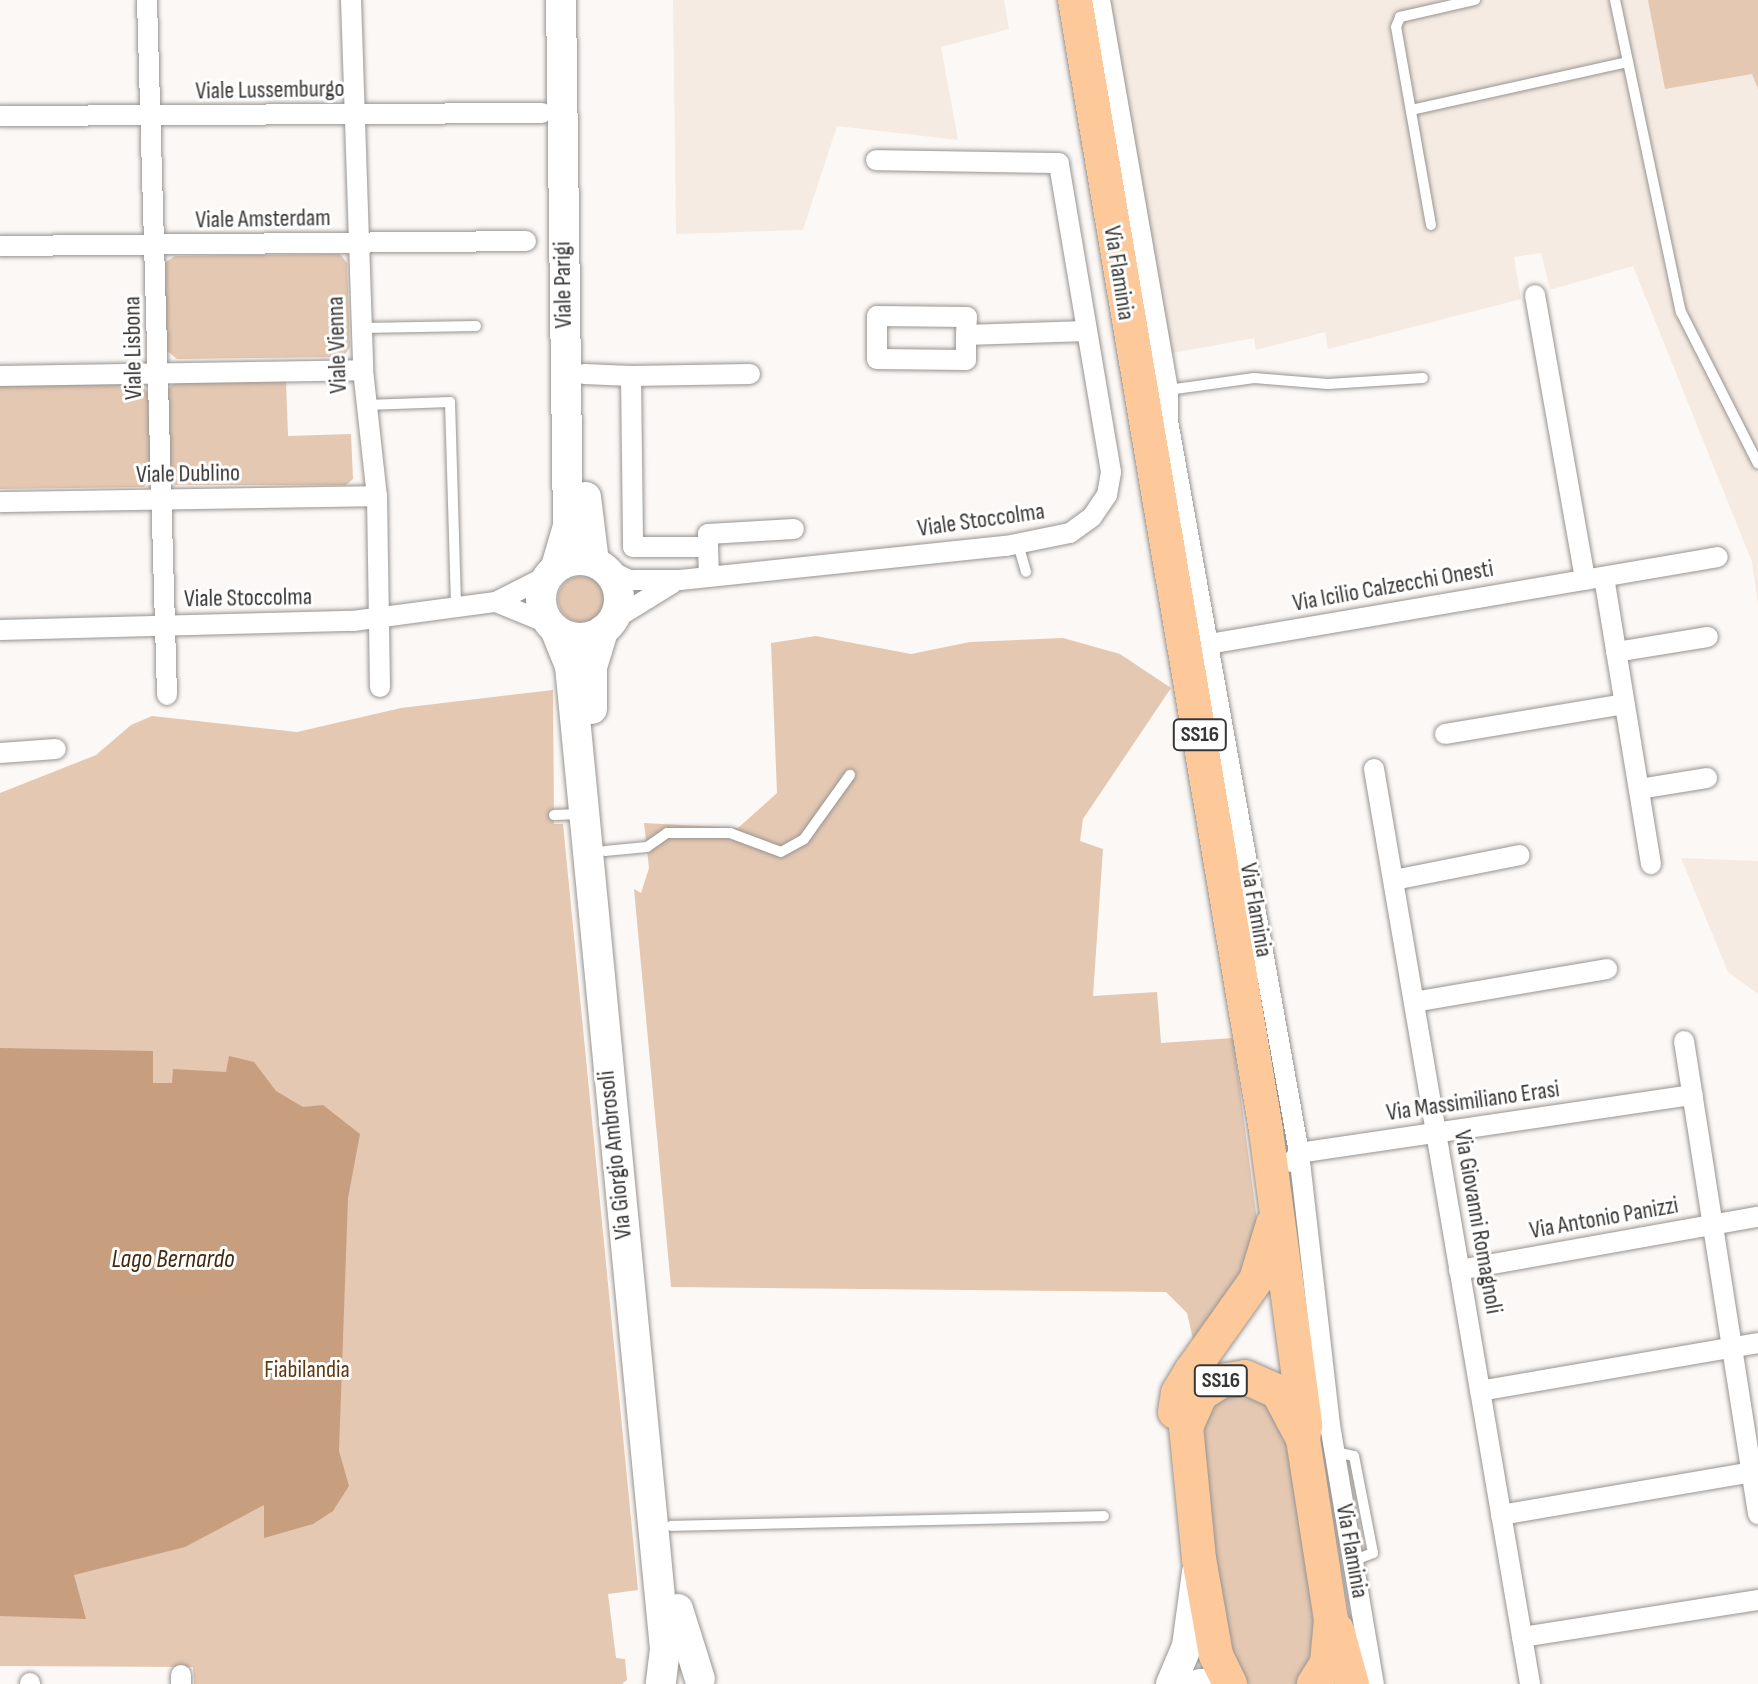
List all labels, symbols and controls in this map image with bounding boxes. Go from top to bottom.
street label: Viale Lussemburgo [195,74,345,106]
street label: Viale Amsterdam [195,203,331,235]
street label: Via Flaminia [1097,224,1141,322]
street label: Viale Parigi [548,241,578,329]
street label: Viale Lisbona [118,296,148,400]
street label: Viale Vienna [321,296,353,394]
street label: Viale Dublino [136,459,240,489]
street label: Viale Stoccolma [916,497,1046,543]
street label: Via Icilio Calzecchi Onesti [1290,554,1496,618]
street label: Viale Stoccolma [184,582,312,614]
road number: SS16 [1172,717,1228,753]
street label: Via Flaminia [1234,861,1278,959]
street label: Via Giorgio Ambrosoli [592,1069,638,1241]
street label: Via Massimiliano Erasi [1385,1075,1561,1127]
street label: Via Giovanni Romagnoli [1448,1128,1508,1316]
street label: Via Antonio Panizzi [1527,1191,1681,1245]
water label: Lago Bernardo [111,1244,235,1276]
park label: Fiabilandia [264,1356,350,1384]
road number: SS16 [1193,1363,1249,1399]
street label: Via Flaminia [1330,1502,1374,1600]

